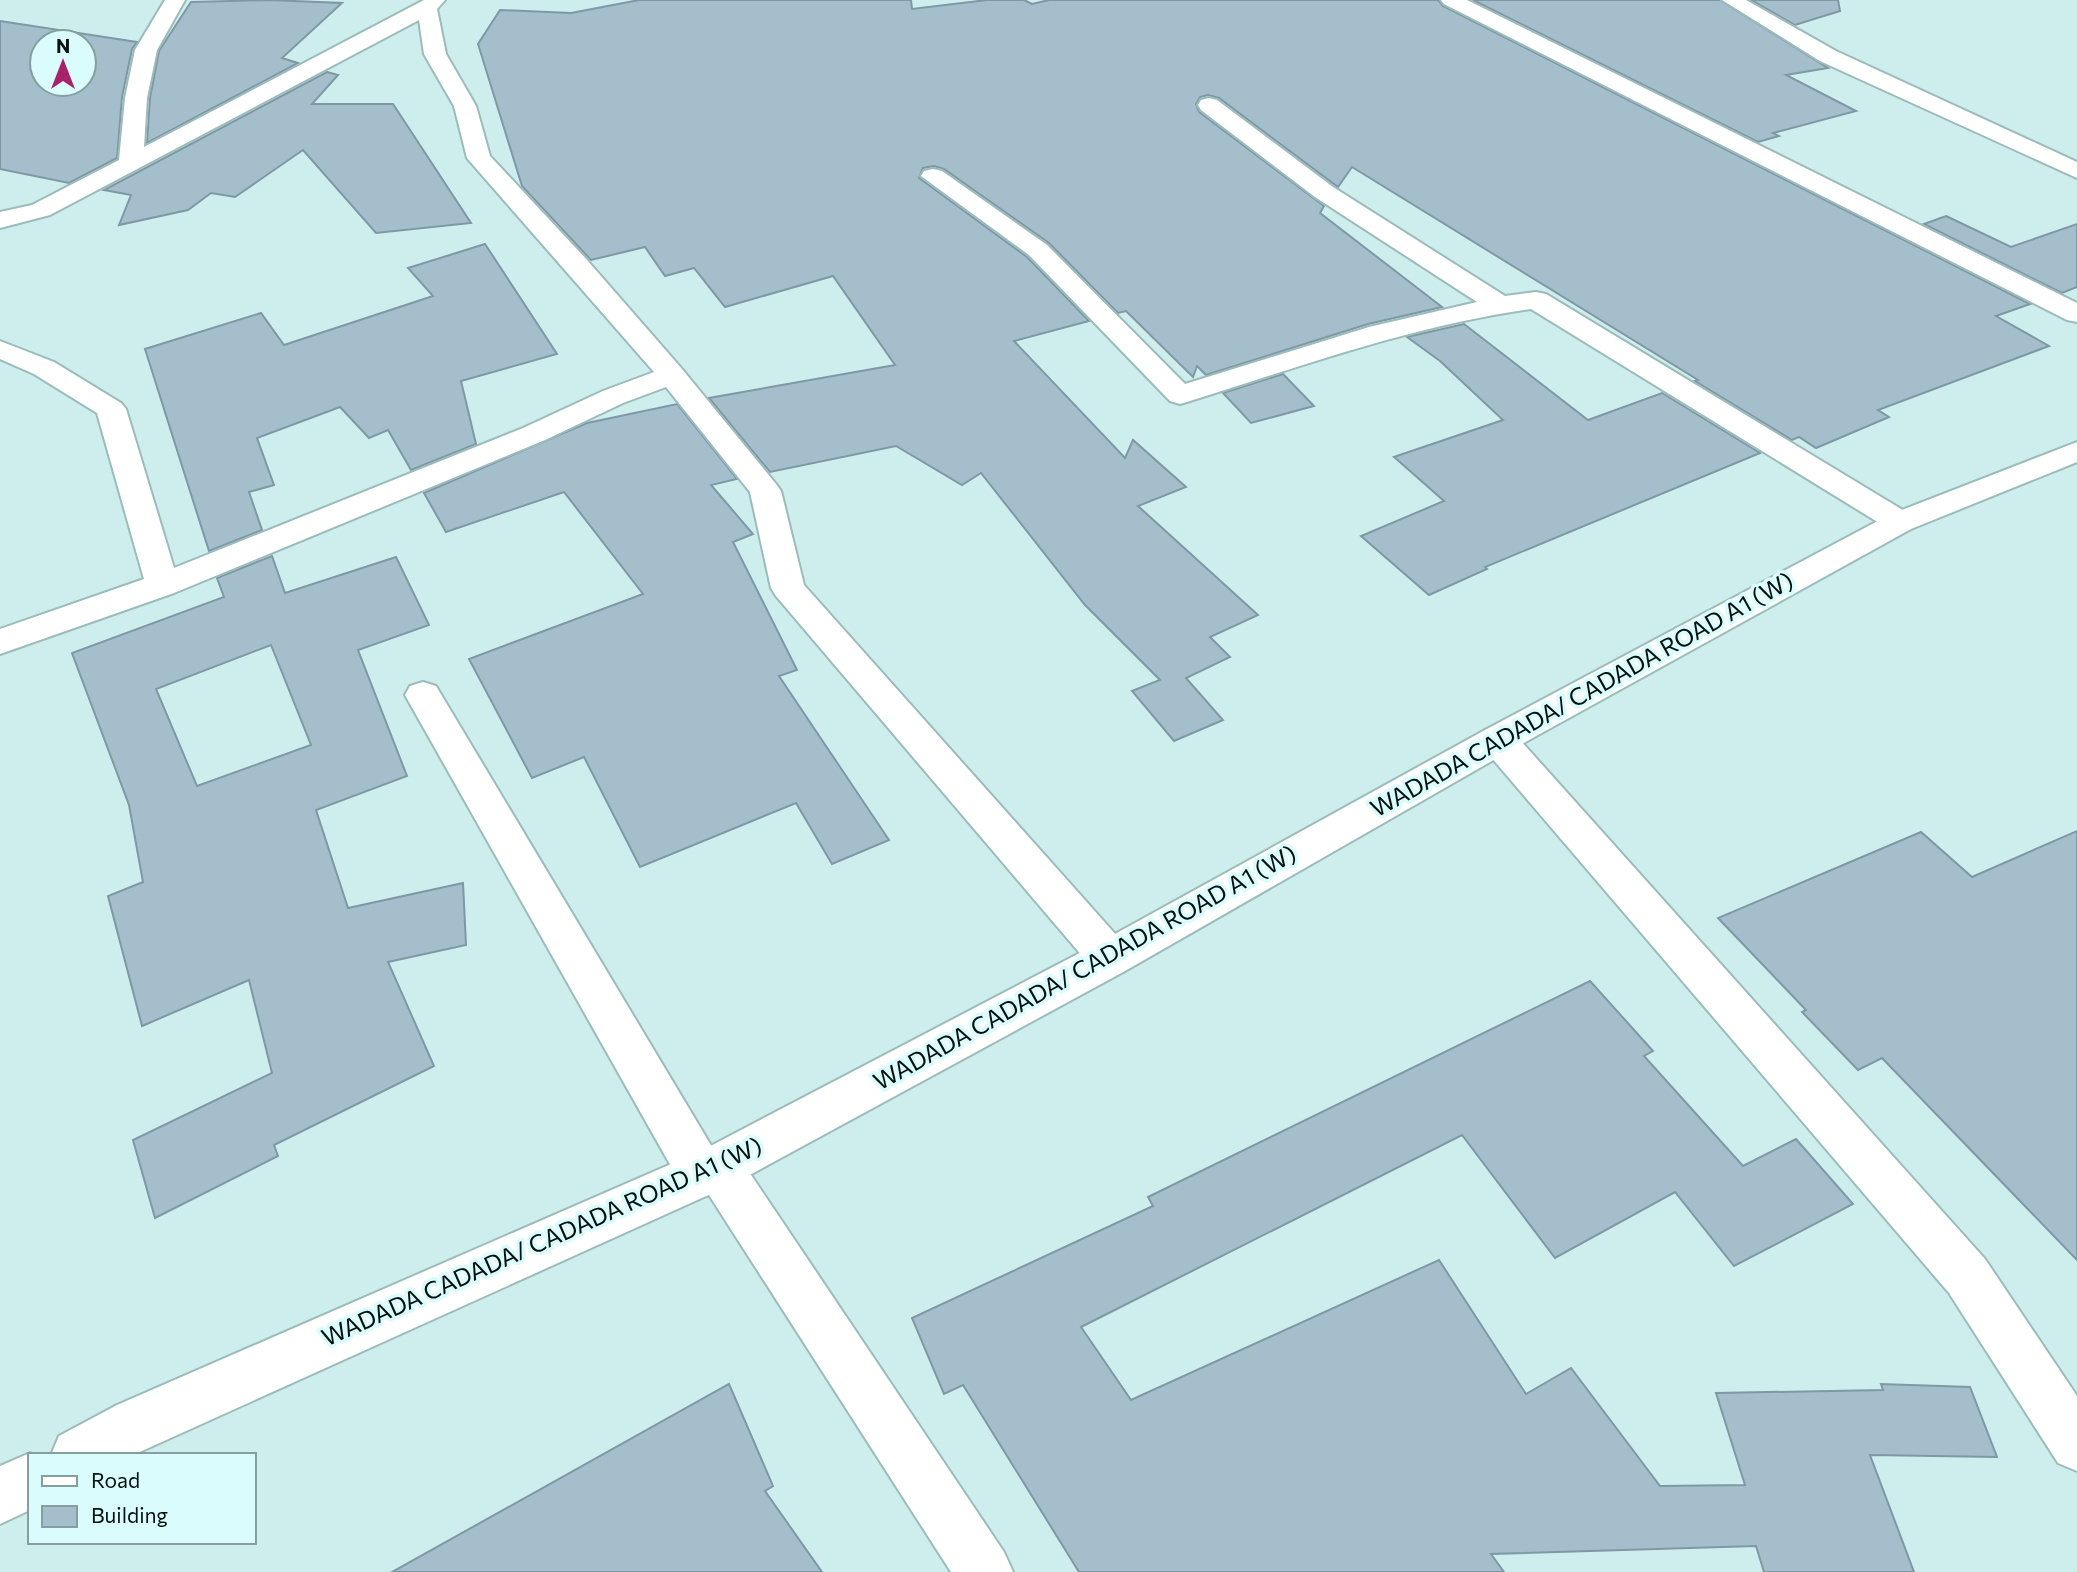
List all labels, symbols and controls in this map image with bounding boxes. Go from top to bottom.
north arrow [28,28,98,98]
text: N [56,34,70,57]
street label: WADADA CADADA/ CADADA ROAD A1 (W) [1365,565,1798,822]
street label: WADADA CADADA/ CADADA ROAD A1 (W) [868,838,1301,1095]
street label: WADADA CADADA/ CADADA ROAD A1 (W) [317,1130,766,1351]
legend [28,1453,256,1544]
text: Road [91,1467,140,1492]
text: Building [91,1502,168,1527]

